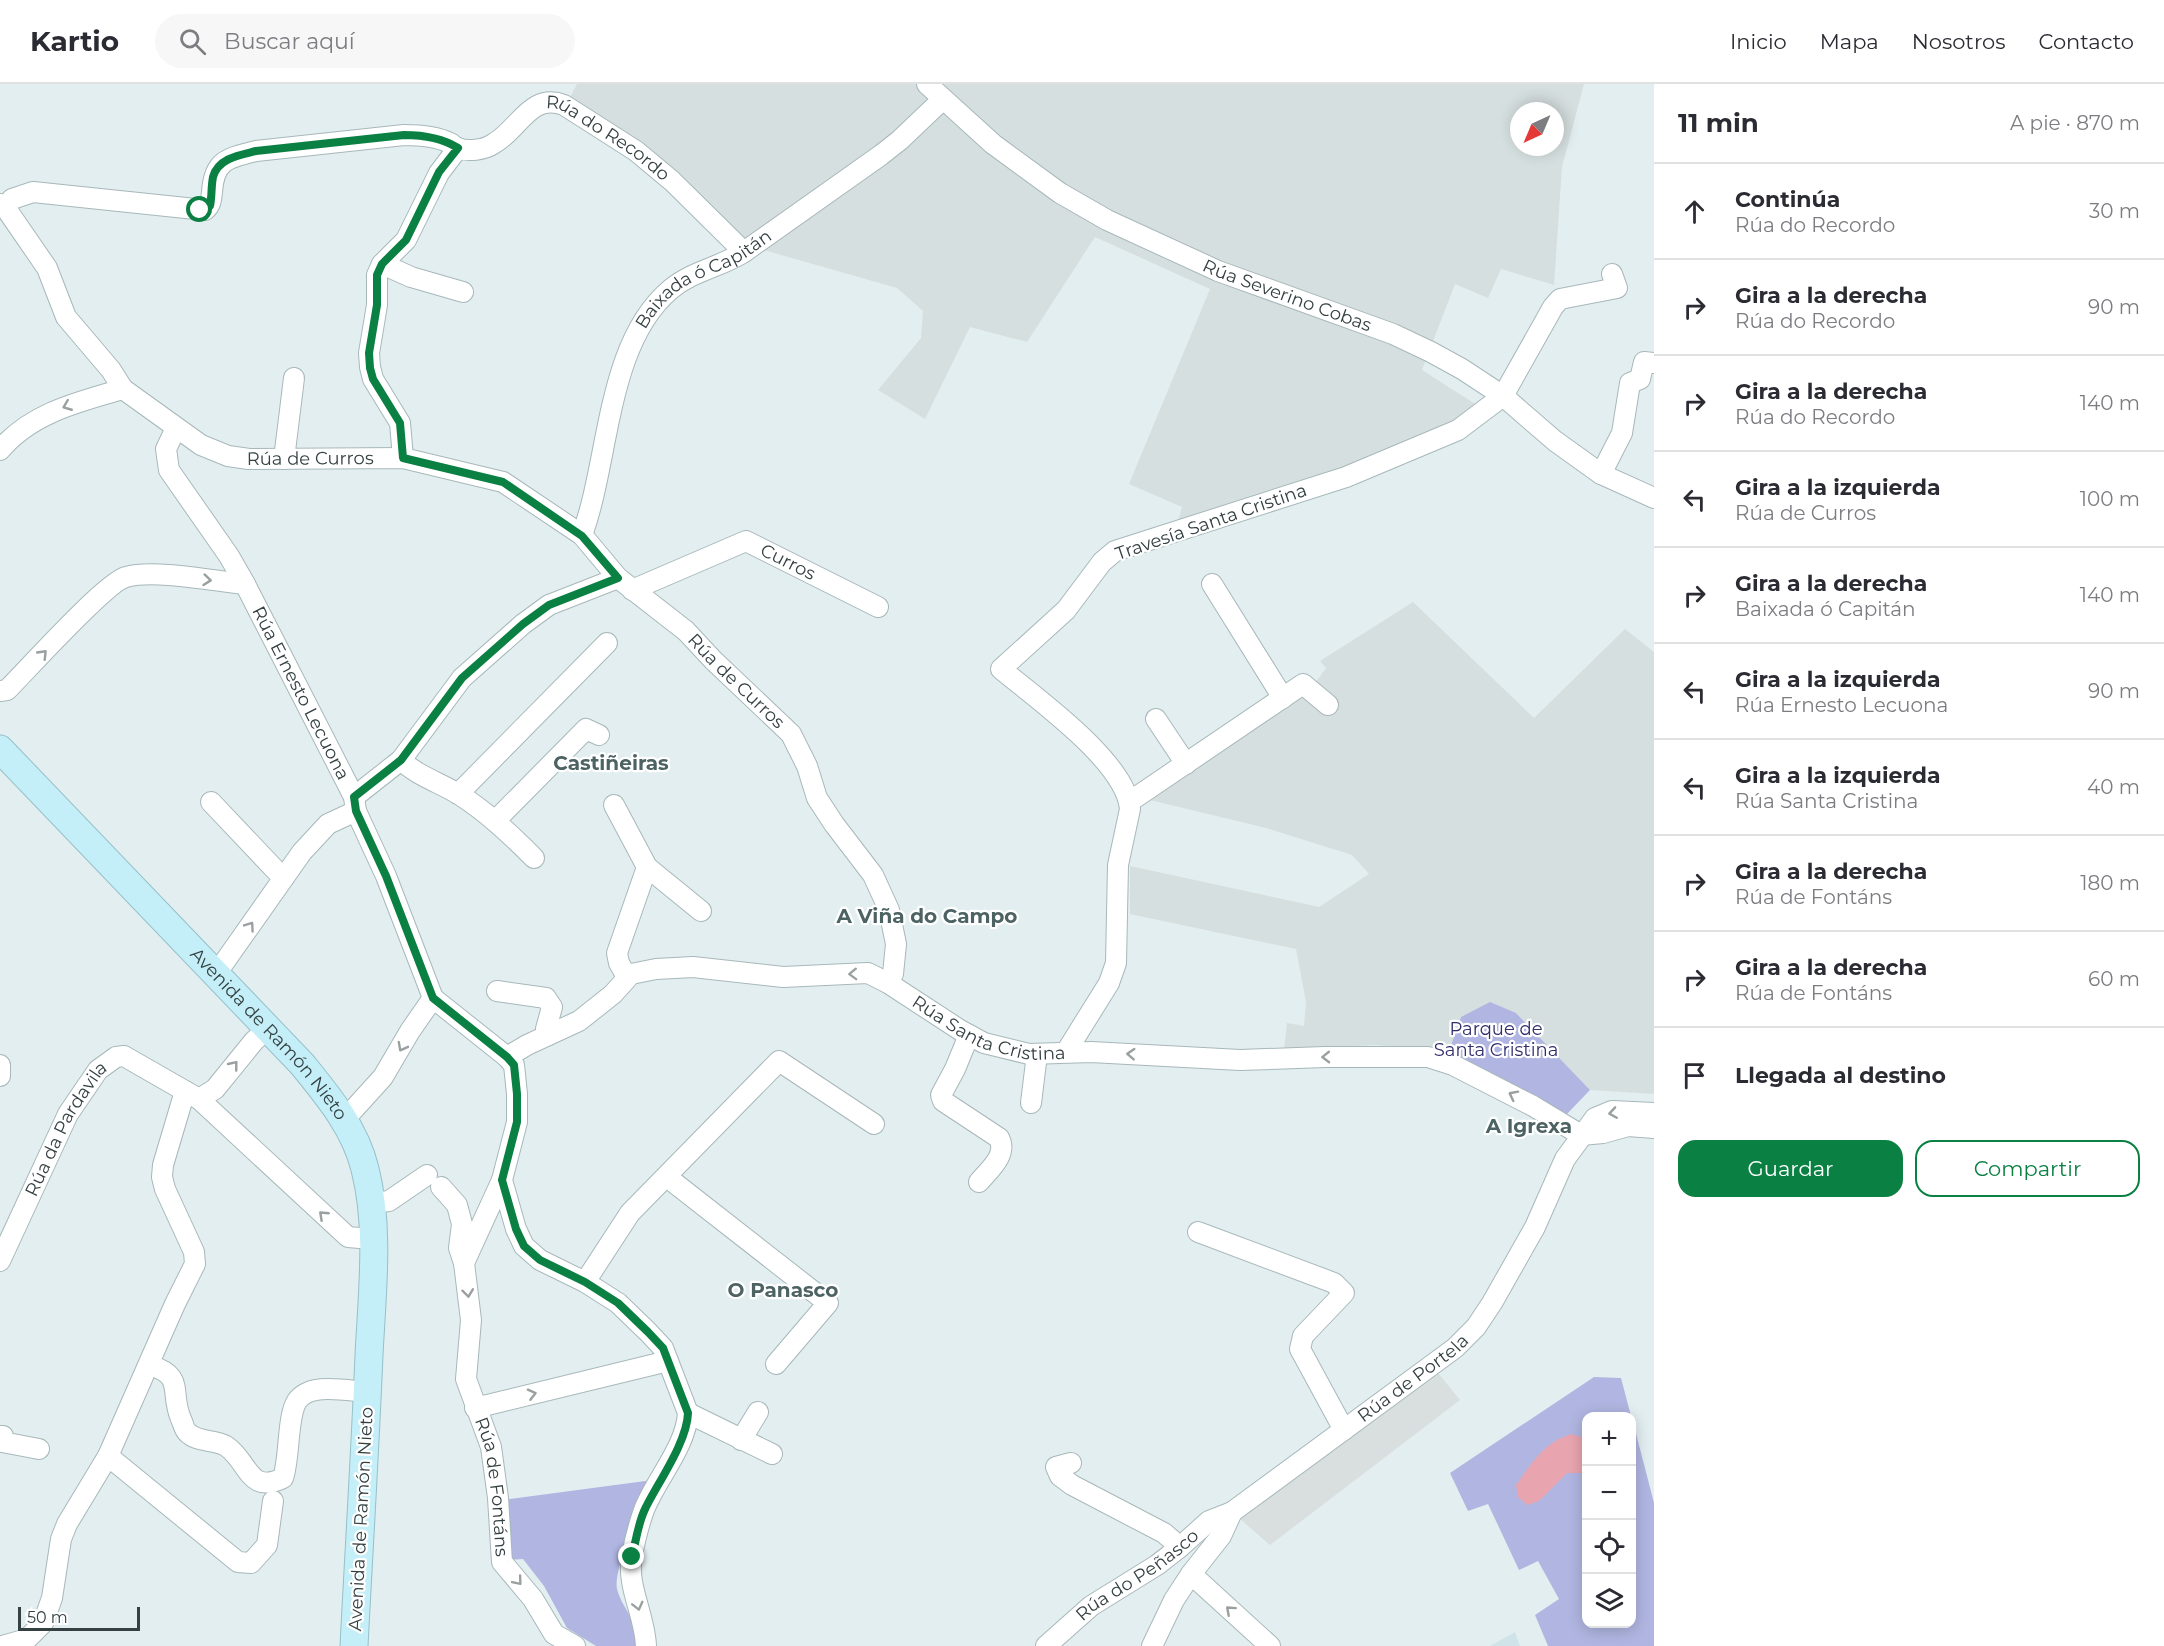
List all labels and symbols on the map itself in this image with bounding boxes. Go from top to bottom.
street label: Rúa do Recordo [545,91,674,186]
north arrow [1510,102,1564,156]
route start [186,196,212,222]
street label: Baixada ó Capitán [631,225,776,333]
street label: Rúa Severino Cobas [1199,255,1375,336]
one-way arrow [62,399,73,411]
street label: Rúa de Curros [247,447,374,470]
street label: Travesía Santa Cristina [1112,479,1310,565]
street label: Curros [757,539,819,585]
one-way arrow [202,573,211,586]
street label: Rúa Ernesto Lecuona [247,602,354,784]
street label: Rúa de Curros [683,629,789,733]
one-way arrow [36,650,47,660]
district label: Castiñeiras [553,751,669,775]
district label: A Viña do Campo [836,904,1017,928]
one-way arrow [243,922,254,933]
street label: Avenida de Ramón Nieto [186,943,352,1124]
one-way arrow [848,967,857,980]
street label: Rúa Santa Cristina [908,991,1066,1065]
park label: Parque de Santa Cristina [1434,1018,1558,1061]
one-way arrow [398,1041,409,1051]
one-way arrow [1127,1048,1136,1061]
one-way arrow [1322,1051,1331,1064]
street label: Rúa da Pardavila [20,1056,111,1200]
one-way arrow [227,1061,238,1072]
one-way arrow [1508,1091,1519,1103]
one-way arrow [1609,1107,1618,1119]
district label: A Igrexa [1485,1114,1572,1138]
one-way arrow [319,1211,330,1222]
district label: O Panasco [728,1278,838,1302]
one-way arrow [461,1288,473,1298]
street label: Rúa de Portela [1353,1330,1473,1427]
one-way arrow [527,1389,537,1402]
street label: Avenida de Ramón Nieto [344,1406,378,1632]
street label: Rúa de Fontáns [470,1414,513,1558]
street label: Rúa do Peñasco [1071,1524,1203,1625]
route end [618,1543,644,1569]
one-way arrow [511,1574,522,1585]
one-way arrow [631,1600,644,1610]
scale bar [18,1604,140,1632]
one-way arrow [1226,1606,1237,1617]

